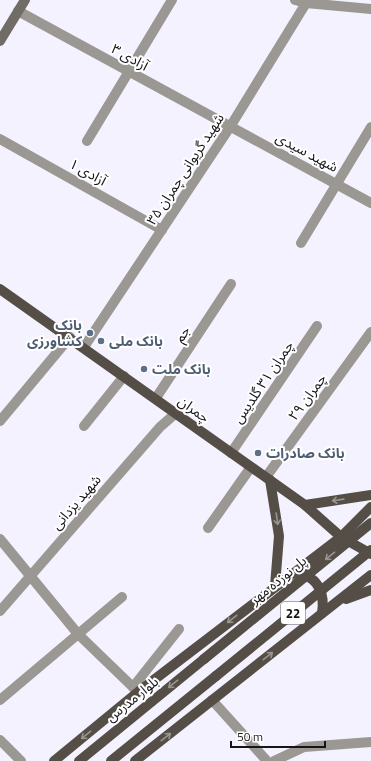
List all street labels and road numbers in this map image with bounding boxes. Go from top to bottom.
street label: آزادی ۳ [108,38,154,76]
street label: شهید گریوانی چمران ۳۵ [140,109,229,229]
street label: شهید سیدی [272,126,342,177]
street label: آزادی ۱ [66,153,112,191]
street label: جم [168,321,196,347]
street label: چمران ۳۱ گلدیس [227,336,298,427]
street label: چمران ۲۹ [282,369,331,425]
street label: چمران [174,390,214,427]
street label: شهید یزدانی [46,469,106,534]
street label: پل نوزده مهر [244,550,311,610]
road number: 22 [281,602,305,624]
street label: بلوار مدرس [101,671,163,726]

